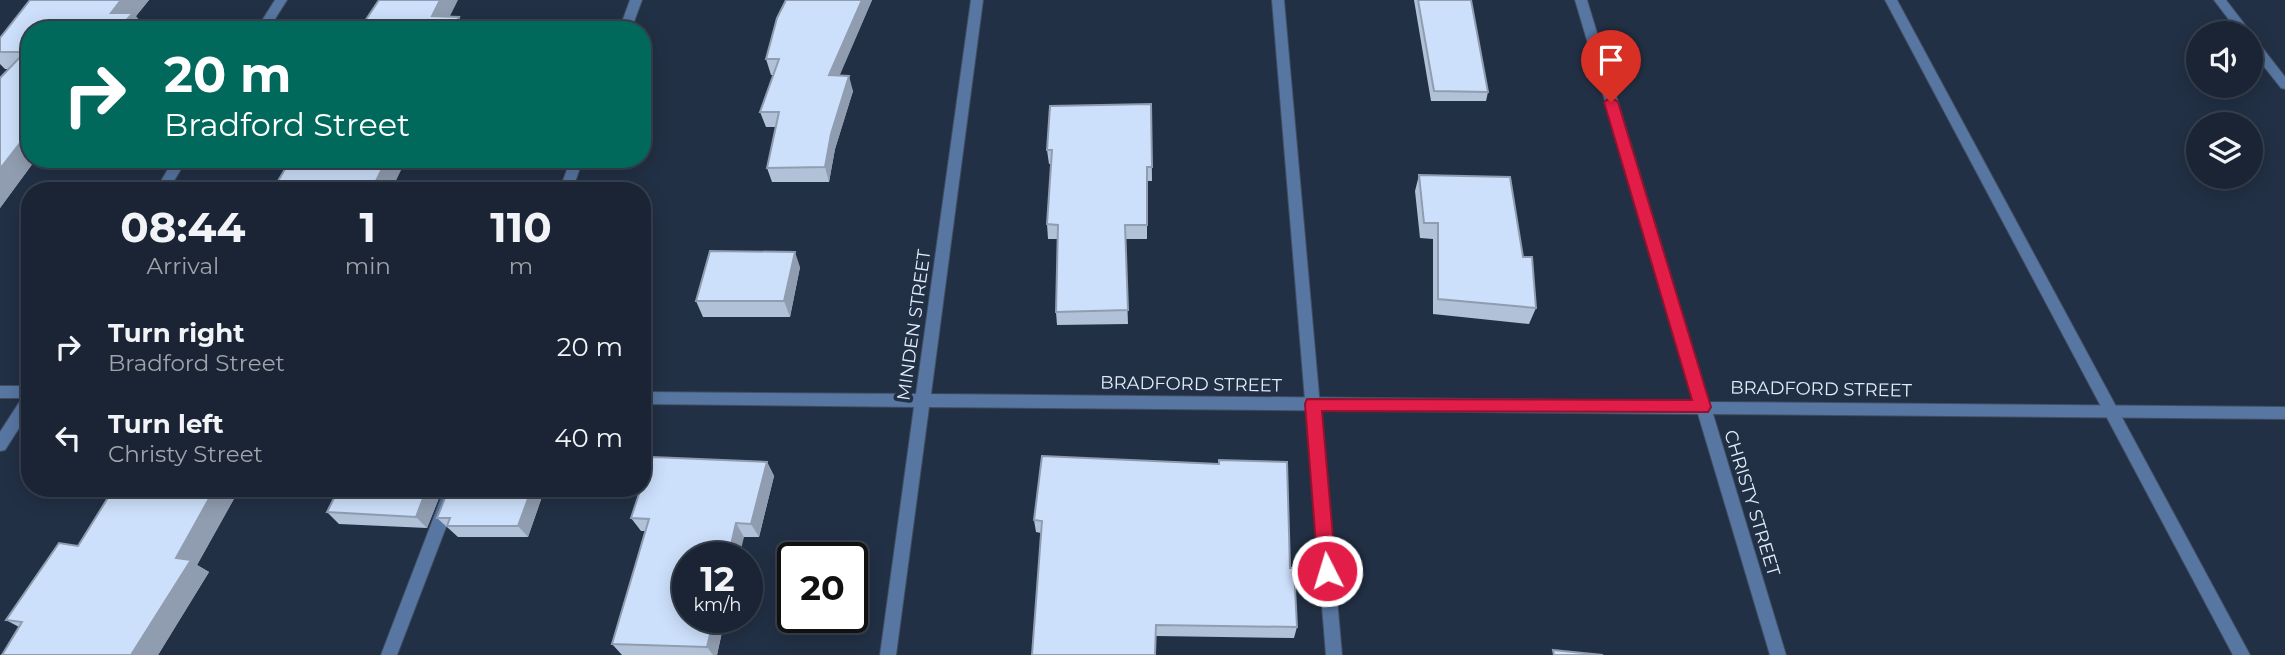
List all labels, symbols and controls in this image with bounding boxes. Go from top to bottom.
map controls [2186,21,2263,189]
button: sound [2186,21,2263,98]
pin [1581,30,1641,102]
icon: arrive [1592,41,1630,79]
text: 20 m [164,45,291,104]
icon: right [49,49,140,140]
text: Bradford Street [164,105,410,144]
button: layers [2186,112,2263,189]
text: 08:44 [120,201,245,253]
text: 1 [360,201,376,253]
text: 110 [490,201,552,253]
street label: MINDEN STREET [893,247,936,402]
text: Arrival [147,252,219,280]
text: min [345,252,391,280]
text: m [509,252,533,280]
text: Turn right [108,317,244,349]
icon: right [49,328,87,366]
text: 20 m [557,331,623,363]
text: Bradford Street [108,349,285,377]
street label: BRADFORD STREET [1100,371,1283,397]
street label: BRADFORD STREET [1730,376,1913,402]
text: Turn left [108,408,224,440]
icon: left [49,419,87,457]
text: 40 m [554,422,623,454]
street label: CHRISTY STREET [1719,427,1785,579]
text: Christy Street [108,440,263,468]
position arrow [1290,534,1364,608]
speed limit sign: 20 [777,542,868,633]
text: 12 [700,557,735,600]
text: km/h [693,594,742,616]

